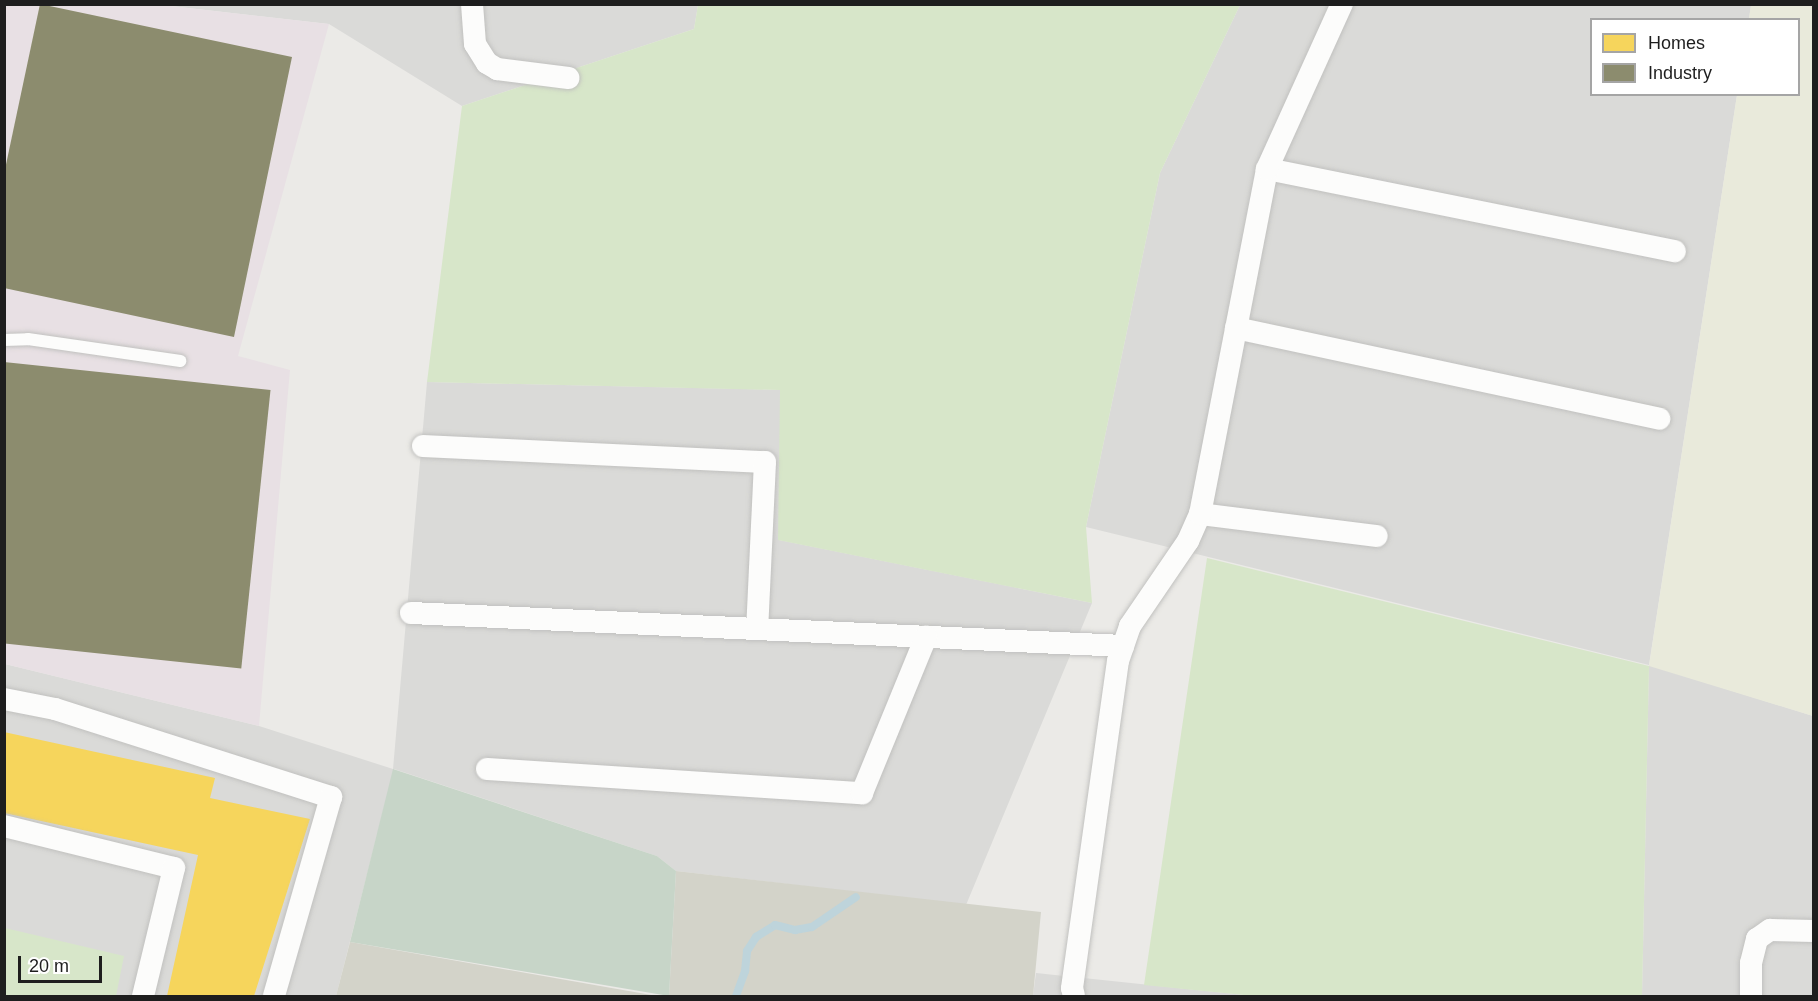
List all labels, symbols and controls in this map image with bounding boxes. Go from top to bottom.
legend [1590,18,1800,96]
text: Homes [1648,33,1705,53]
text: Industry [1648,63,1712,83]
scale bar [21,944,105,982]
text: 20 m [29,956,69,976]

